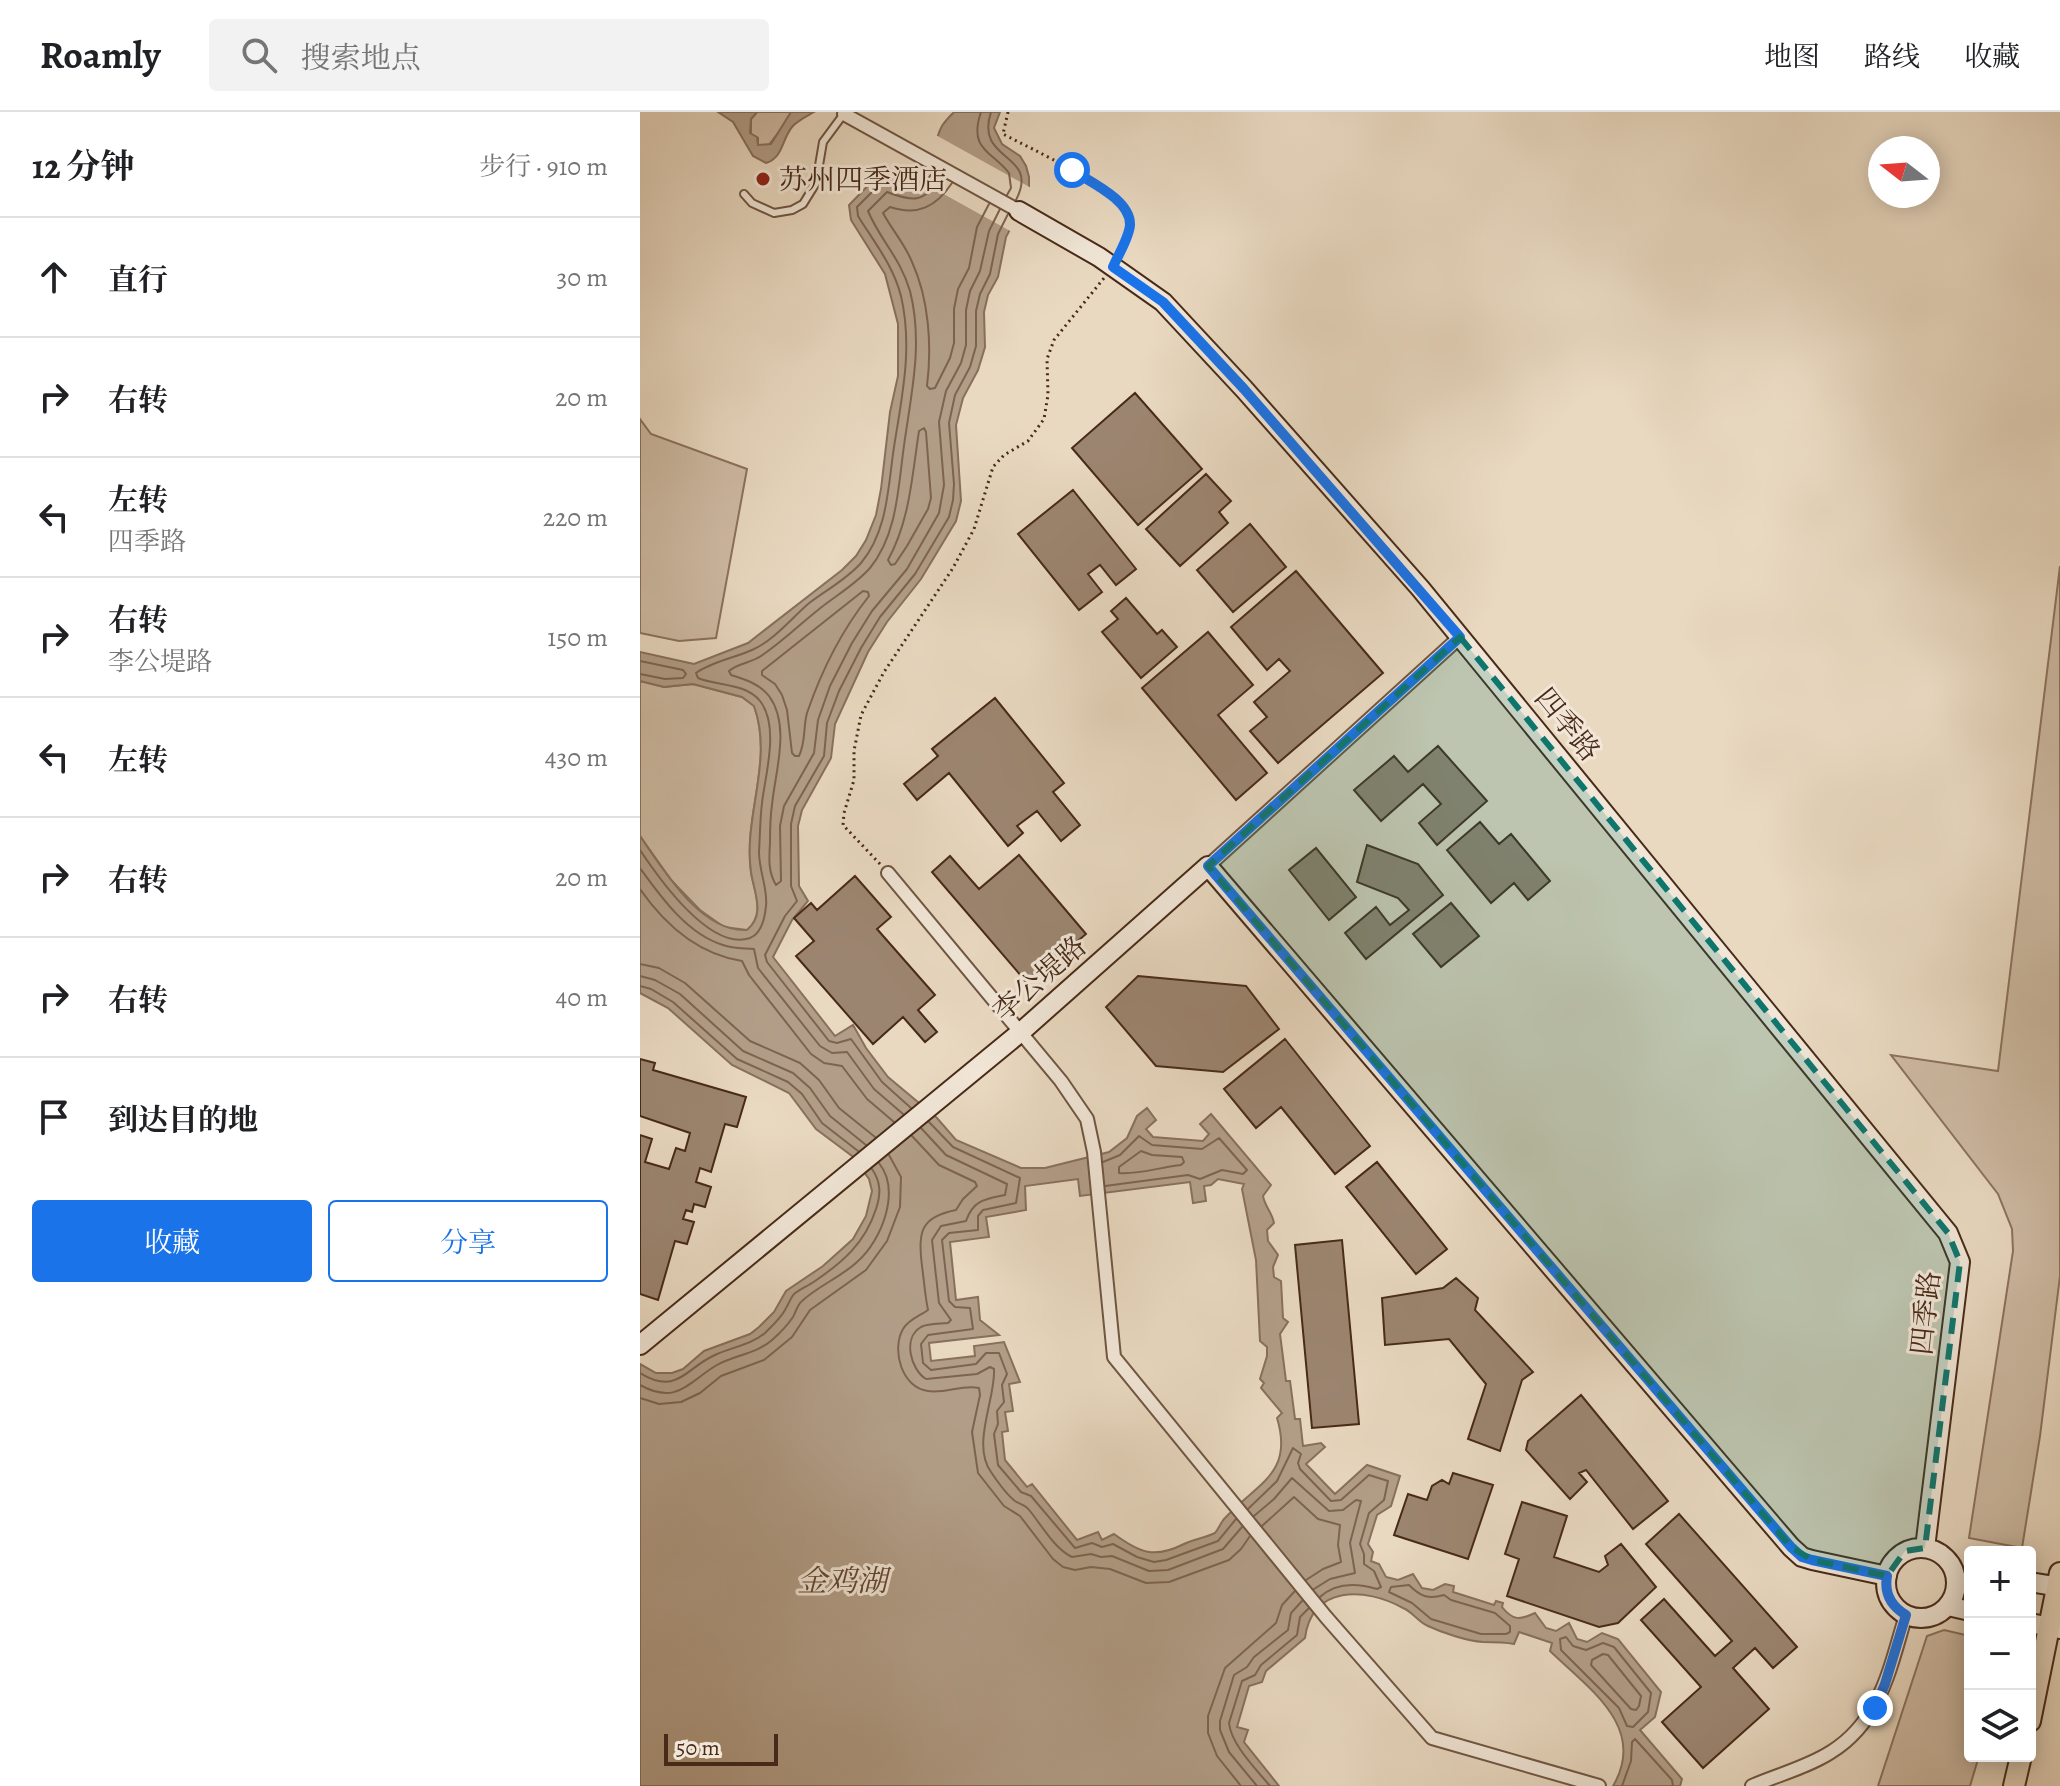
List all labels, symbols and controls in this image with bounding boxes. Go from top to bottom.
search box [209,19,769,91]
text: Roamly [40,29,161,81]
icon: search [237,33,281,77]
text: 搜索地点 [301,38,421,78]
text: 地图 [1764,38,1820,76]
text: 路线 [1864,38,1920,76]
text: 收藏 [1964,38,2020,76]
north arrow [1868,136,1940,208]
text: 12 分钟 [32,143,135,190]
text: 步行 · 910 m [479,149,608,184]
route start [1054,152,1090,188]
place label: 苏州四季酒店 [779,161,947,199]
marker: 苏州四季酒店 [754,170,772,188]
icon: ahead [32,255,76,299]
text: 直行 [108,260,168,300]
text: 30 m [557,260,608,295]
icon: right [32,375,76,419]
text: 右转 [108,380,168,420]
text: 20 m [555,380,608,415]
text: 左转 [108,480,168,520]
icon: left [32,495,76,539]
text: 220 m [543,500,608,535]
text: 四季路 [108,524,186,559]
text: 右转 [108,600,168,640]
icon: right [32,615,76,659]
text: 150 m [547,620,608,655]
text: 李公堤路 [108,644,212,679]
street label: 四季路 [1526,680,1608,769]
icon: left [32,735,76,779]
text: 左转 [108,740,168,780]
text: 430 m [545,740,608,775]
icon: right [32,855,76,899]
text: 右转 [108,860,168,900]
text: 20 m [555,860,608,895]
street label: 李公堤路 [985,928,1094,1030]
icon: right [32,975,76,1019]
text: 右转 [108,980,168,1020]
text: 40 m [556,980,608,1015]
icon: arrive [32,1095,76,1139]
text: 到达目的地 [108,1100,258,1140]
button: 收藏 [32,1200,312,1282]
button: 分享 [328,1200,608,1282]
street label: 四季路 [1903,1269,1949,1357]
map controls [1964,1546,2036,1762]
button: + [1964,1546,2036,1618]
water label: 金鸡湖 [797,1561,892,1601]
button: − [1964,1618,2036,1690]
route end [1857,1690,1893,1726]
button: layers [1964,1690,2036,1762]
scale bar [664,1730,778,1766]
text: 50 m [676,1733,720,1763]

